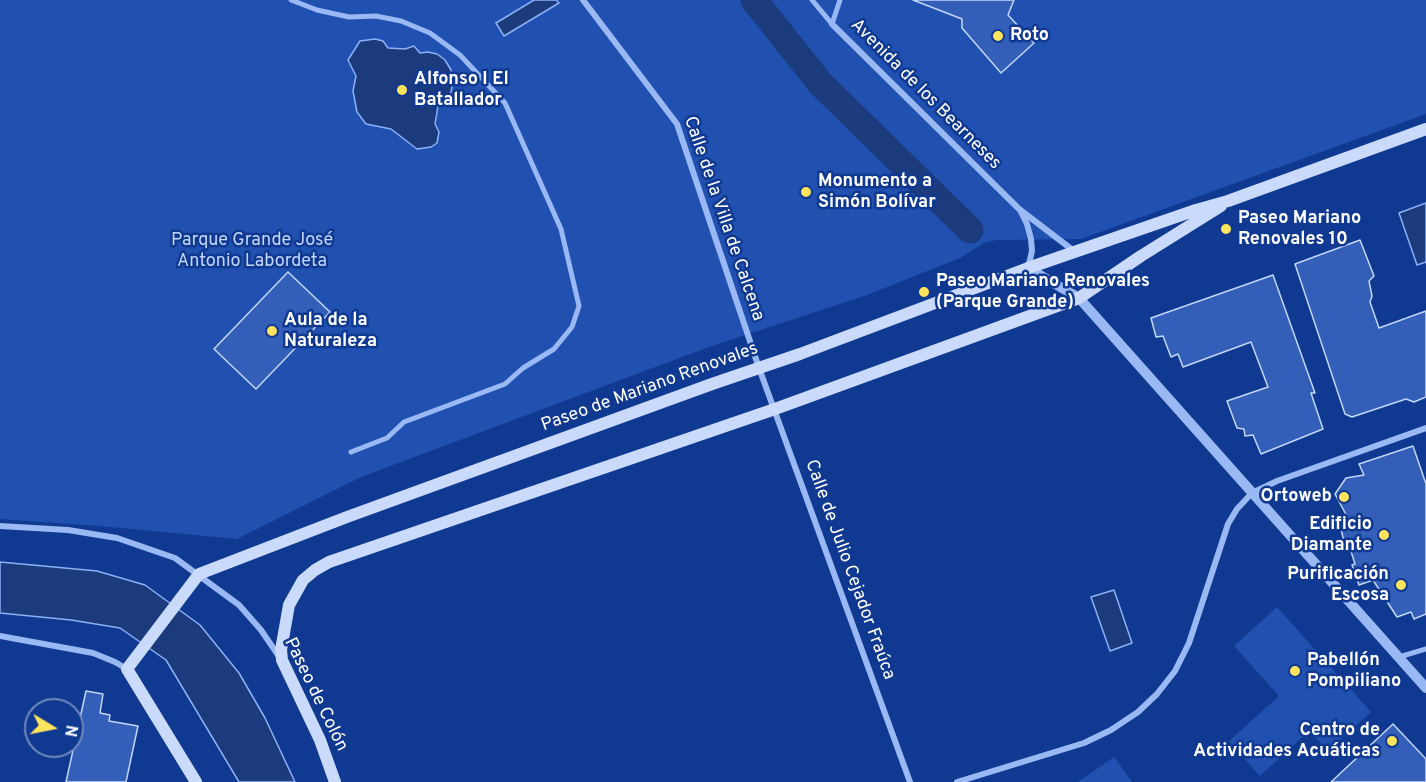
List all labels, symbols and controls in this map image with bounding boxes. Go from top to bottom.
street label: Avenida de los Bearneses [845,15,1005,175]
place label: Roto [1010,25,1049,47]
marker: Roto [991,29,1005,43]
place label: Alfonso I El Batallador [414,69,509,112]
marker: Alfonso I El Batallador [395,83,409,97]
street label: Calle de la Villa de Calcena [678,114,768,324]
place label: Monumento a Simón Bolívar [818,171,936,213]
marker: Monumento a Simón Bolívar [799,185,813,199]
place label: Paseo Mariano Renovales 10 [1238,208,1361,250]
marker: Paseo Mariano Renovales 10 [1219,222,1233,236]
park label: Parque Grande José Antonio Labordeta [171,230,333,272]
place label: Paseo Mariano Renovales (Parque Grande) [936,271,1150,314]
marker: Paseo Mariano Renovales (Parque Grande) [917,285,931,299]
place label: Aula de la Naturaleza [284,310,377,352]
marker: Aula de la Naturaleza [265,324,279,338]
street label: Paseo de Mariano Renovales [539,339,761,437]
street label: Calle de Julio Cejador Fraúca [799,457,899,683]
place label: Ortoweb [1261,486,1332,508]
marker: Ortoweb [1337,490,1351,504]
place label: Edificio Diamante [1291,514,1372,556]
marker: Edificio Diamante [1377,528,1391,542]
place label: Purificación Escosa [1287,564,1389,606]
marker: Purificación Escosa [1394,578,1408,592]
street label: Paseo de Colón [278,635,352,755]
place label: Pabellón Pompiliano [1307,650,1401,692]
marker: Pabellón Pompiliano [1288,664,1302,678]
north arrow [24,698,84,758]
place label: Centro de Actividades Acuáticas [1193,720,1380,762]
text: N [59,723,81,738]
marker: Centro de Actividades Acuáticas [1385,734,1399,748]

